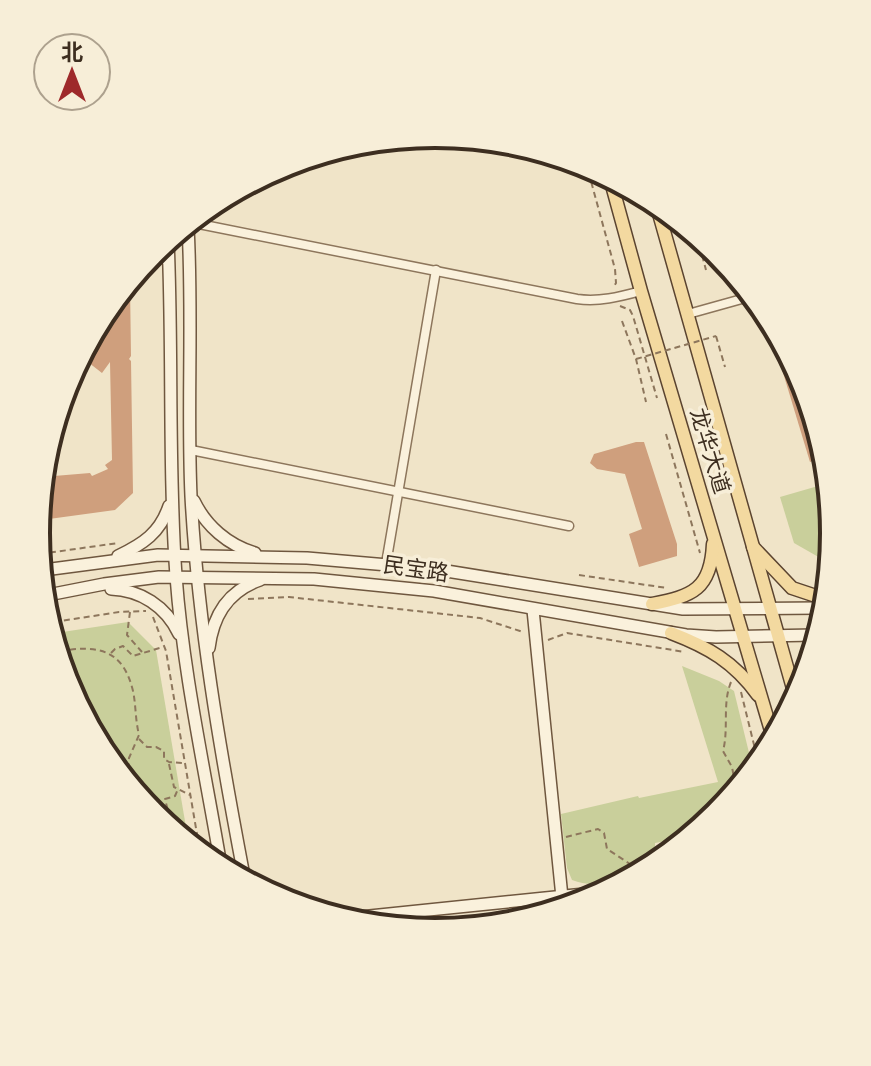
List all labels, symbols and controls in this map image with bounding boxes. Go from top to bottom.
north arrow [32,32,112,112]
text: 北 [61,39,83,66]
street label: 龙华大道 [684,405,736,497]
street label: 民宝路 [381,551,451,587]

